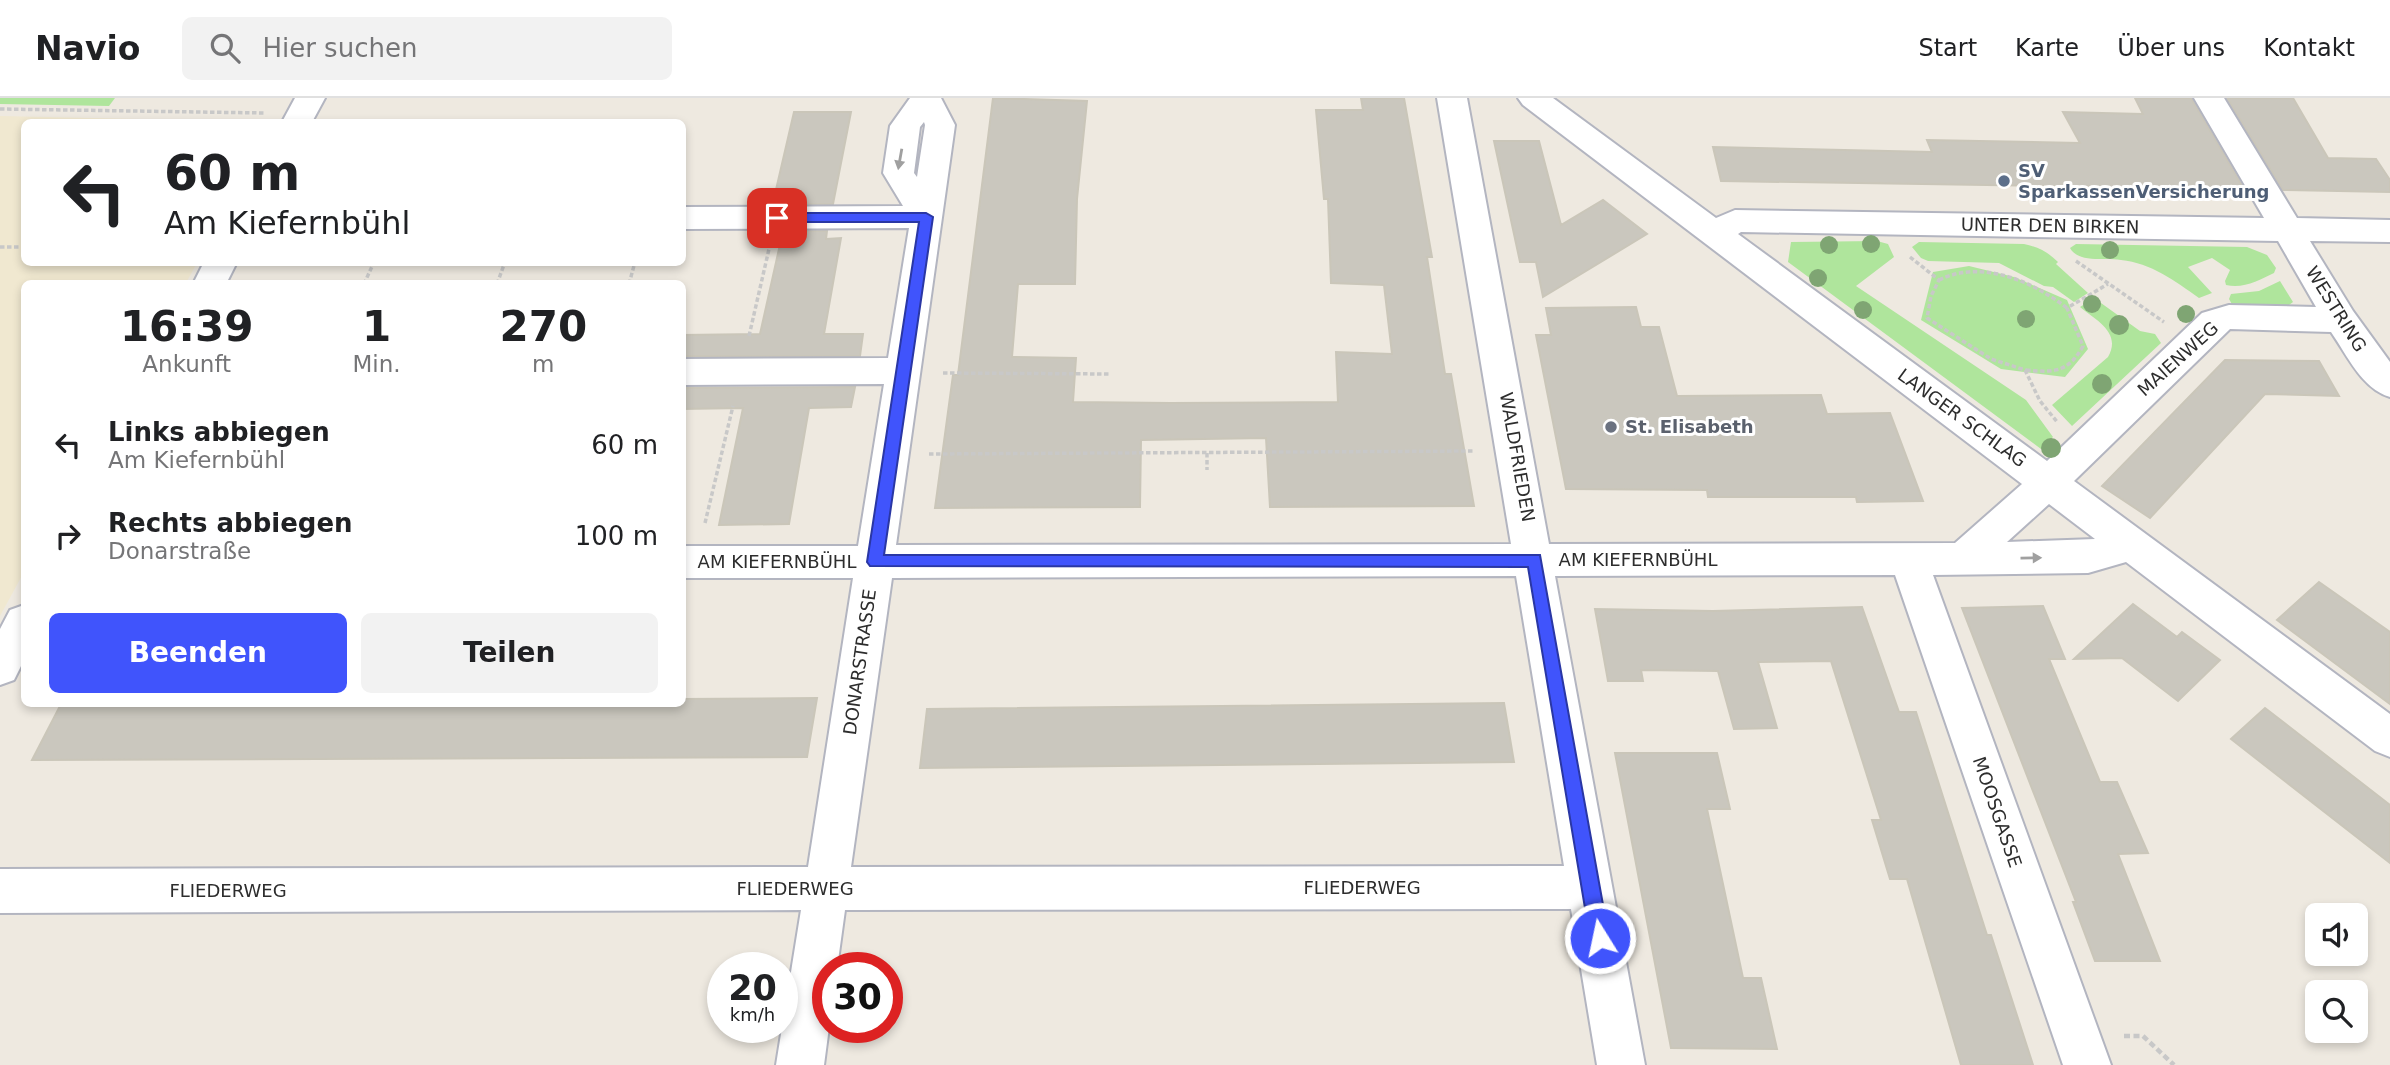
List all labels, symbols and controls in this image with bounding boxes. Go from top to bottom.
search box [182,17,672,80]
text: Navio [35,29,140,68]
icon: search [206,29,244,67]
text: Hier suchen [262,33,417,63]
text: Start [1918,34,1977,62]
text: Karte [2015,34,2079,62]
text: Über uns [2117,34,2225,62]
text: Kontakt [2263,34,2355,62]
text: 60 m [164,145,300,202]
icon: left [49,147,140,238]
one-way arrow [894,148,905,170]
place label: SV SparkassenVersicherung [2018,160,2269,202]
marker: SV SparkassenVersicherung [1996,173,2012,189]
pin [747,188,807,248]
icon: arrive [758,199,796,237]
text: Am Kiefernbühl [164,204,410,242]
street label: UNTER DEN BIRKEN [1961,213,2139,238]
street label: WESTRING [2302,262,2371,355]
text: 16:39 [120,302,254,351]
text: 1 [362,302,391,351]
text: 270 [499,302,587,351]
street label: MAIENWEG [2133,317,2222,400]
text: Ankunft [142,351,231,377]
text: Min. [352,351,401,377]
text: m [532,351,554,377]
street label: LANGER SCHLAG [1894,364,2031,471]
street label: WALDFRIEDEN [1496,390,1539,523]
place label: St. Elisabeth [1625,416,1754,437]
text: Links abbiegen [108,417,330,447]
marker: St. Elisabeth [1603,419,1619,435]
icon: left [49,426,87,464]
text: 60 m [591,430,658,460]
text: Am Kiefernbühl [108,447,285,473]
text: Rechts abbiegen [108,508,353,538]
icon: right [49,517,87,555]
text: 100 m [575,521,658,551]
text: Donarstraße [108,538,251,564]
street label: AM KIEFERNBÜHL [1559,549,1717,570]
street label: AM KIEFERNBÜHL [698,551,856,572]
one-way arrow [2021,552,2043,564]
street label: DONARSTRASSE [839,588,880,736]
button: Beenden [49,613,347,693]
button: Teilen [361,613,658,693]
street label: MOOSGASSE [1969,754,2026,870]
street label: FLIEDERWEG [1303,877,1421,898]
street label: FLIEDERWEG [736,878,854,899]
street label: FLIEDERWEG [169,880,287,901]
position arrow [1563,901,1637,975]
map controls [2305,903,2368,1043]
button: sound [2305,903,2368,966]
speed limit sign: 30 [812,952,903,1043]
text: 20 [728,968,777,1008]
button: search [2305,980,2368,1043]
text: km/h [730,1004,775,1025]

